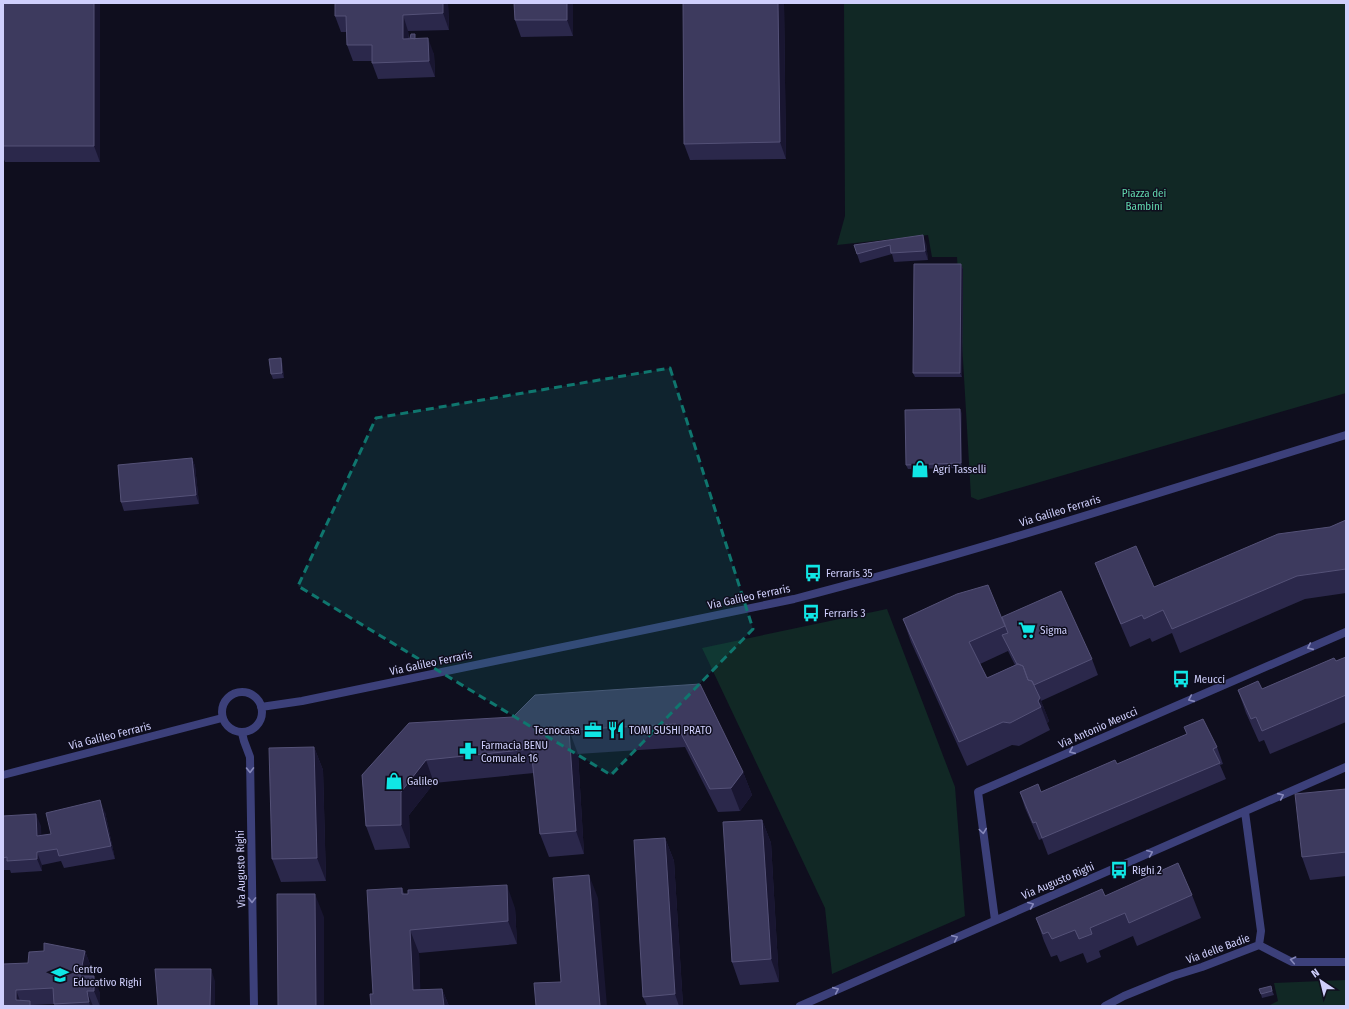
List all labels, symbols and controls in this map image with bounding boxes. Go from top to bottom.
park label: Piazza dei Bambini [1122,187,1166,213]
shop icon: Agri Tasselli [910,459,930,479]
place label: Agri Tasselli [933,463,987,476]
street label: Via Galileo Ferraris [1018,492,1102,530]
bus stop icon: Ferraris 35 [803,563,823,583]
place label: Ferraris 35 [826,567,873,580]
street label: Via Galileo Ferraris [706,582,792,612]
bus stop icon: Ferraris 3 [801,603,821,623]
place label: Ferraris 3 [824,607,865,620]
supermarket icon: Sigma [1017,620,1037,640]
place label: Sigma [1040,624,1067,637]
one-way arrow [1307,643,1314,651]
street label: Via Galileo Ferraris [388,648,474,678]
bus stop icon: Meucci [1171,669,1191,689]
place label: Meucci [1194,673,1225,686]
one-way arrow [1188,694,1195,702]
street label: Via Antonio Meucci [1056,705,1140,751]
street label: Via Galileo Ferraris [68,719,153,752]
office icon: Tecnocasa [583,720,603,740]
restaurant icon: TOMI SUSHI PRATO [606,720,626,740]
place label: Tecnocasa [534,724,580,737]
place label: TOMI SUSHI PRATO [629,724,712,737]
place label: Farmacia BENU Comunale 16 [481,739,548,765]
pharmacy icon: Farmacia BENU Comunale 16 [458,741,478,761]
one-way arrow [1068,746,1076,754]
one-way arrow [246,767,254,773]
shop icon: Galileo [384,771,404,791]
place label: Galileo [407,775,439,788]
one-way arrow [1277,793,1284,801]
one-way arrow [978,828,987,834]
street label: Via Augusto Righi [234,830,248,908]
one-way arrow [1146,850,1154,858]
street label: Via Augusto Righi [1020,860,1097,902]
bus stop icon: Righi 2 [1109,860,1129,880]
place label: Righi 2 [1132,864,1162,877]
one-way arrow [248,897,257,903]
one-way arrow [1027,901,1034,909]
street label: Via delle Badie [1184,931,1252,967]
one-way arrow [950,935,958,943]
one-way arrow [1290,957,1297,965]
north arrow [1301,961,1341,1001]
place label: Centro Educativo Righi [73,963,142,989]
school or university icon: Centro Educativo Righi [50,965,70,985]
text: N [1309,966,1322,980]
one-way arrow [831,987,839,995]

